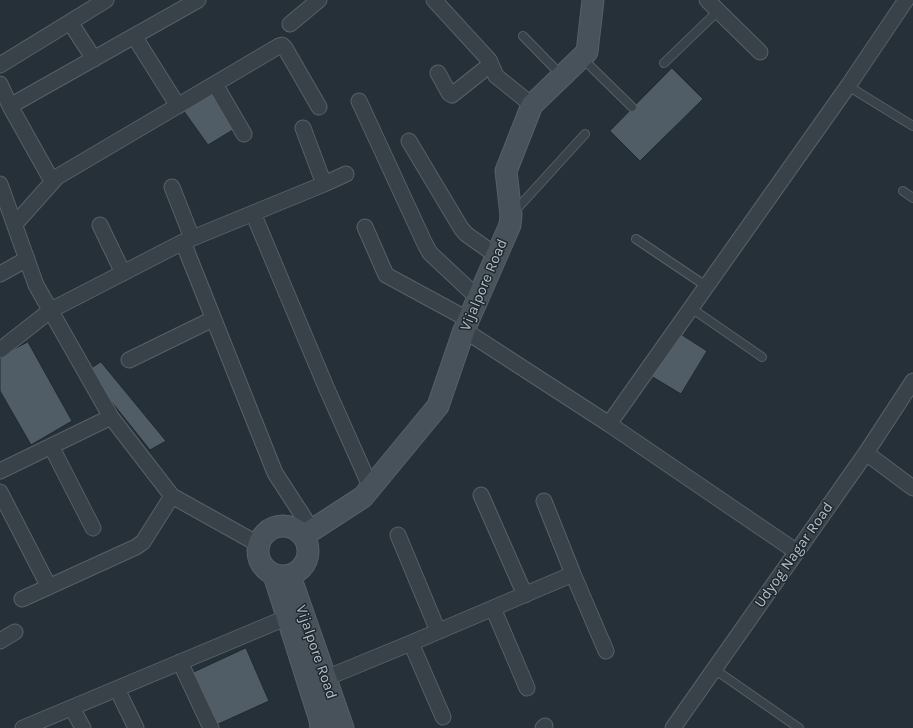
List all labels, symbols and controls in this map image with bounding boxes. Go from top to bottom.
street label: Vijalpore Road [457,236,511,334]
street label: Udyog Nagar Road [751,499,837,611]
street label: Vijalpore Road [291,603,341,701]

